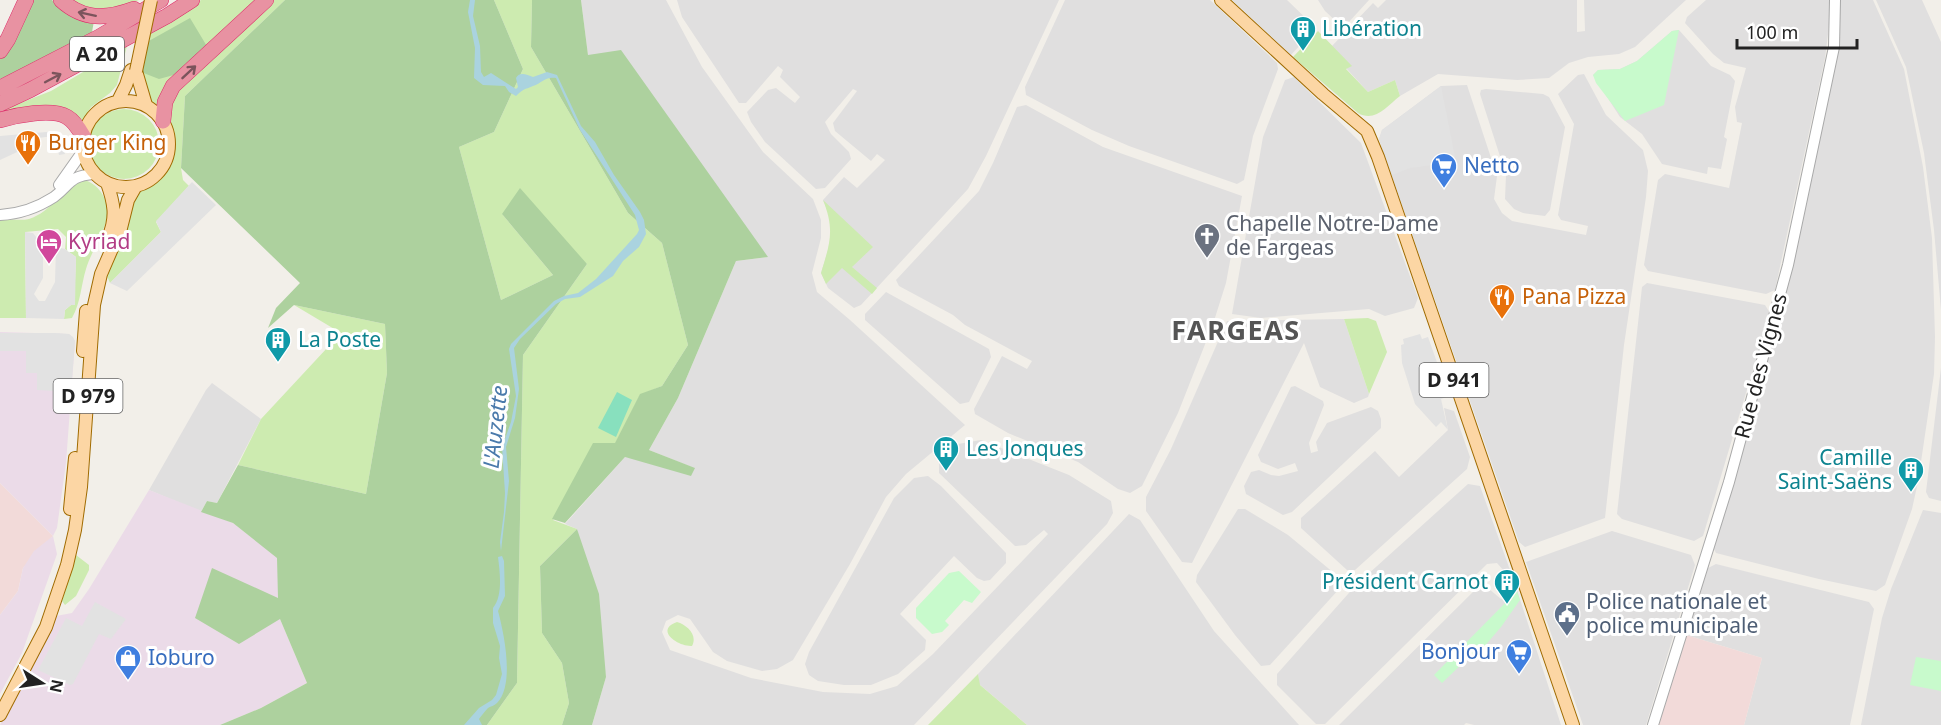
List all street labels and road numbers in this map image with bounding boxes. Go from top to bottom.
road number: A 20 [70,37,124,71]
street label: Rue des Vignes [1727,290,1793,442]
road number: D 941 [1420,363,1488,397]
road number: D 979 [54,379,122,413]

